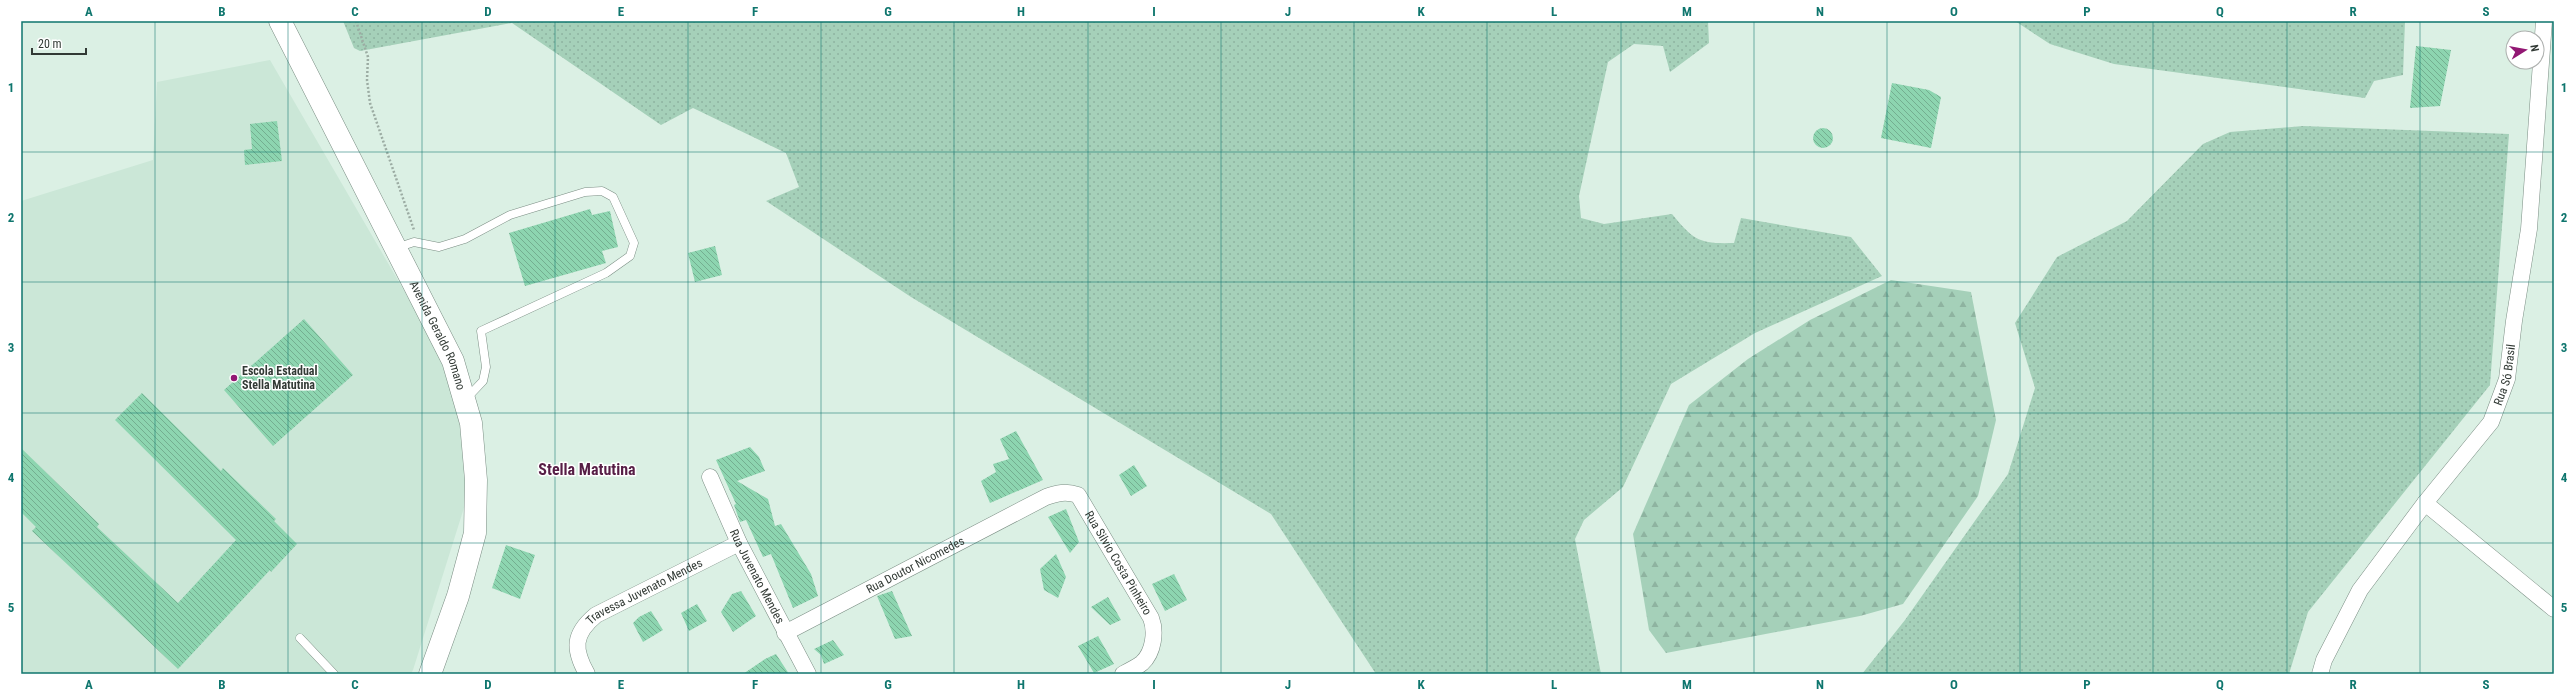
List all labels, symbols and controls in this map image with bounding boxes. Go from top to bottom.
text: A [85,4,93,19]
text: B [218,4,226,19]
text: C [351,4,359,19]
text: D [484,4,492,19]
text: E [618,4,625,19]
text: F [752,4,758,19]
text: G [884,4,892,19]
text: H [1017,4,1025,19]
text: I [1152,4,1156,19]
text: J [1285,4,1291,19]
text: K [1417,4,1425,19]
text: L [1551,4,1557,19]
text: M [1682,4,1692,19]
text: N [1816,4,1824,19]
text: O [1950,4,1958,19]
text: P [2083,4,2091,19]
text: Q [2216,4,2224,19]
text: R [2349,4,2357,19]
text: S [2482,4,2490,19]
scale bar [32,30,86,56]
north arrow [2505,30,2545,70]
text: 20 m [38,37,62,51]
text: N [2527,44,2541,53]
text: 1 [8,80,14,95]
text: 1 [2561,80,2567,95]
text: 2 [8,210,15,225]
text: 2 [2561,210,2568,225]
street label: Avenida Geraldo Romano [406,279,468,392]
text: 3 [8,340,14,355]
text: 3 [2561,340,2567,355]
street label: Rua Só Brasil [2491,343,2518,407]
place label: Escola Estadual Stella Matutina [242,364,317,392]
marker: Escola Estadual Stella Matutina [229,373,239,383]
district label: Stella Matutina [538,460,636,479]
text: 4 [8,470,15,485]
text: 4 [2561,470,2568,485]
street label: Rua Silvio Costa Pinheiro [1082,508,1155,617]
street label: Rua Juvenato Mendes [727,527,787,626]
street label: Rua Doutor Nicomedes [864,534,967,596]
street label: Travessa Juvenato Mendes [583,556,705,627]
text: 5 [8,600,15,615]
text: 5 [2561,600,2568,615]
text: A [85,677,93,692]
text: B [218,677,226,692]
text: C [351,677,359,692]
text: D [484,677,492,692]
text: E [618,677,625,692]
text: F [752,677,758,692]
text: G [884,677,892,692]
text: H [1017,677,1025,692]
text: I [1152,677,1156,692]
text: J [1285,677,1291,692]
text: K [1417,677,1425,692]
text: L [1551,677,1557,692]
text: M [1682,677,1692,692]
text: N [1816,677,1824,692]
text: O [1950,677,1958,692]
text: P [2083,677,2091,692]
text: Q [2216,677,2224,692]
text: R [2349,677,2357,692]
text: S [2482,677,2490,692]

